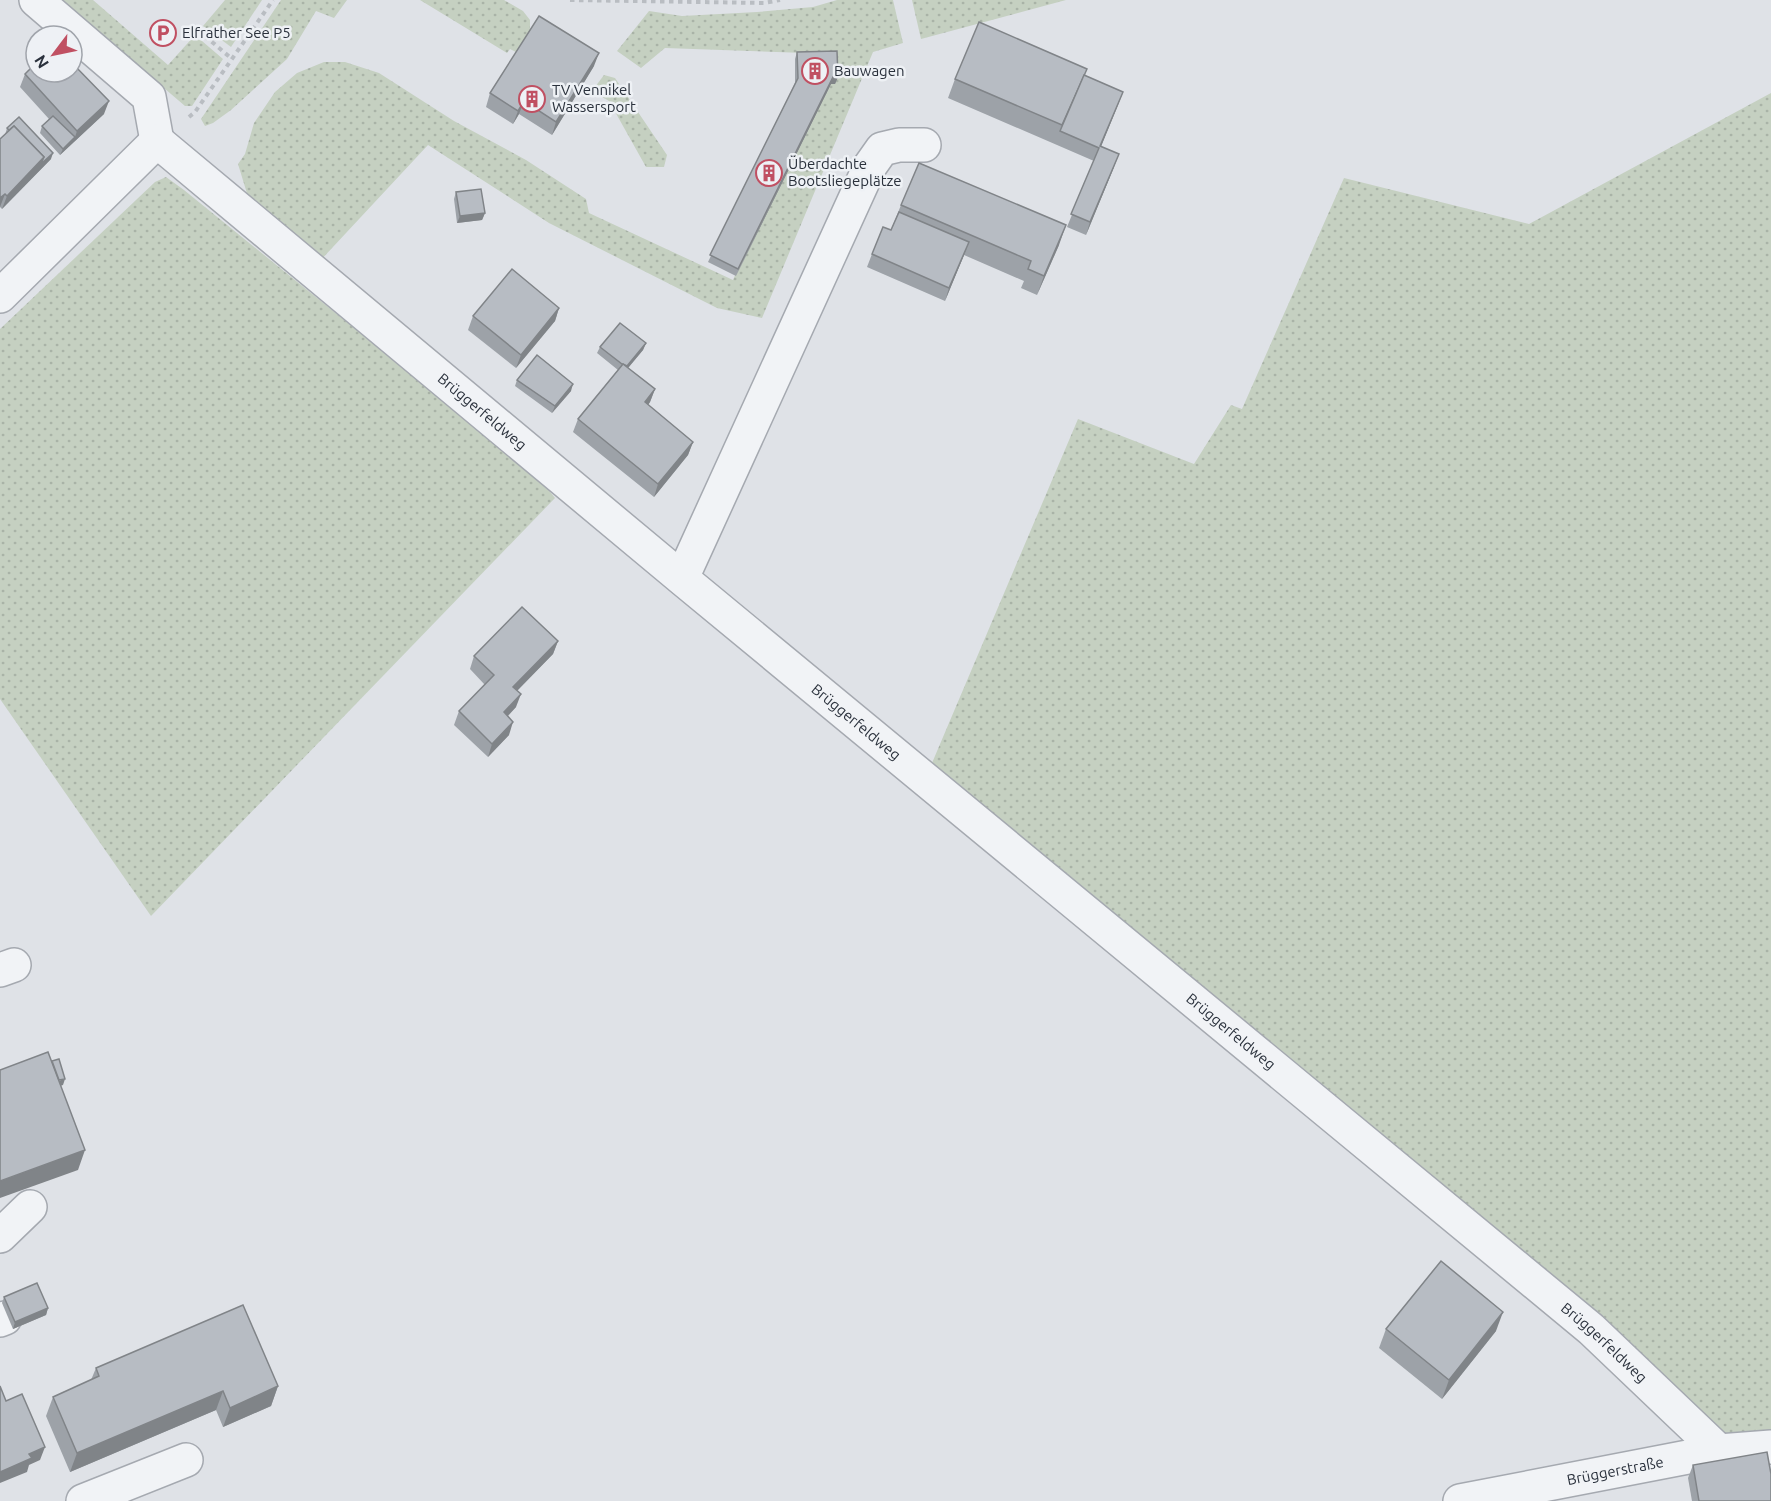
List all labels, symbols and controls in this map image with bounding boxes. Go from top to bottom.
parking icon: Elfrather See P5 [148,18,178,48]
north arrow [24,24,84,84]
place label: Elfrather See P5 [182,24,291,41]
text: N [30,52,52,72]
building icon: Bauwagen [800,56,830,86]
place label: Bauwagen [834,62,905,79]
place label: TV Vennikel Wassersport [552,81,636,115]
building icon: TV Vennikel Wassersport [517,84,547,114]
place label: Überdachte Bootsliegeplätze [788,155,902,189]
building icon: Überdachte Bootsliegeplätze [754,158,784,188]
street label: Brüggerfeldweg [434,370,530,453]
street label: Brüggerfeldweg [808,680,904,763]
street label: Brüggerfeldweg [1183,990,1279,1073]
street label: Brüggerfeldweg [1558,1299,1651,1386]
street label: Brüggerstraße [1565,1453,1665,1488]

